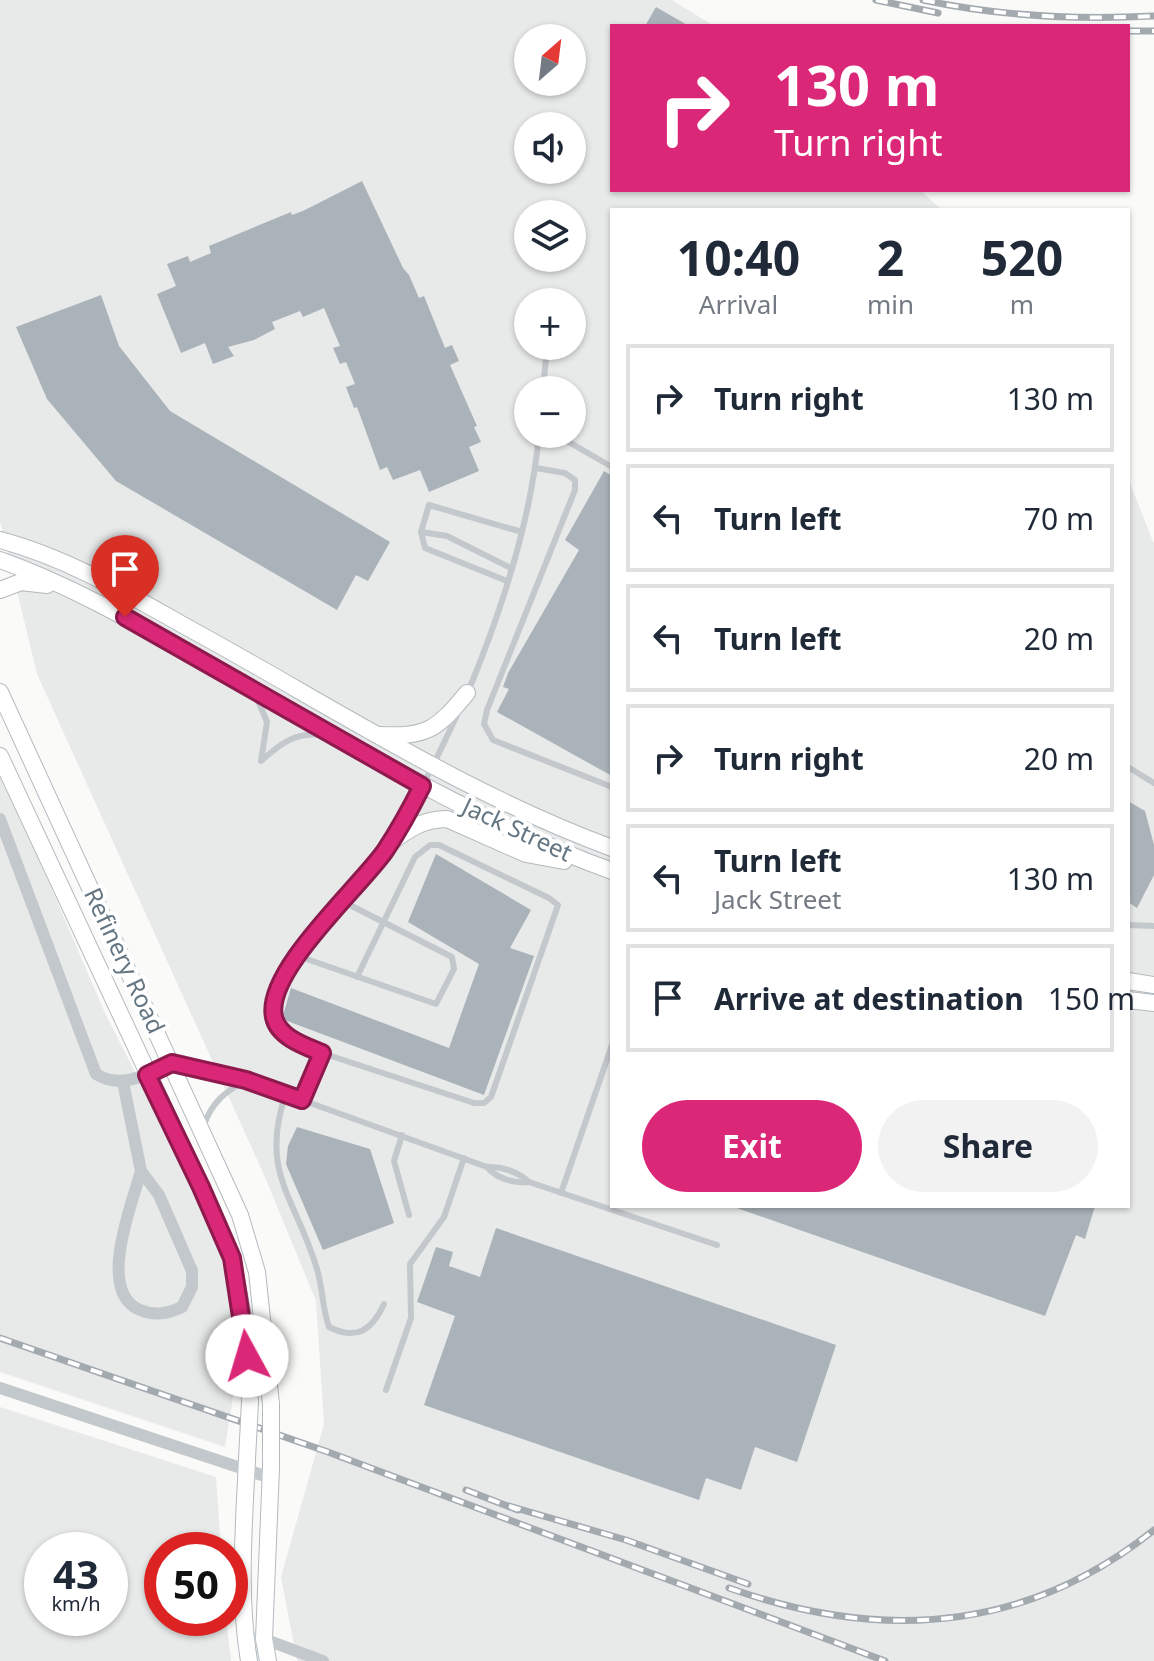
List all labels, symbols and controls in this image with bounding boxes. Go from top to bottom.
north arrow [514,24,586,96]
map controls [514,24,586,448]
text: 130 m [774,46,939,122]
icon: right [642,56,746,160]
button: sound [514,112,586,184]
text: Turn right [774,118,942,167]
button: layers [514,200,586,272]
text: 10:40 [677,225,800,290]
text: 2 [877,225,904,290]
text: 520 [981,225,1063,290]
text: Arrival [699,286,778,322]
text: min [867,286,914,322]
text: m [1010,286,1034,322]
button: + [514,288,586,360]
button: − [514,376,586,448]
icon: right [646,376,690,420]
text: Turn right [714,378,864,419]
text: 130 m [1007,378,1094,419]
icon: left [646,496,690,540]
text: Turn left [714,498,842,539]
text: 70 m [1024,498,1094,539]
pin [91,535,159,617]
icon: arrive [103,547,147,591]
icon: left [646,616,690,660]
text: Turn left [714,618,842,659]
text: 20 m [1024,618,1094,659]
icon: right [646,736,690,780]
text: Turn right [714,738,864,779]
text: 20 m [1024,738,1094,779]
street label: Jack Street [456,788,578,869]
text: Turn left [714,840,842,881]
icon: left [646,856,690,900]
text: 130 m [1007,858,1094,899]
text: Jack Street [714,881,841,917]
street label: Refinery Road [77,882,174,1039]
icon: arrive [646,976,690,1020]
text: Arrive at destination [714,978,1024,1019]
text: 150 m [1048,978,1135,1019]
button: Exit [642,1100,862,1192]
button: Share [878,1100,1098,1192]
position arrow [205,1314,289,1398]
speed limit sign: 50 [144,1532,248,1636]
text: 43 [53,1546,99,1601]
text: km/h [51,1590,101,1617]

